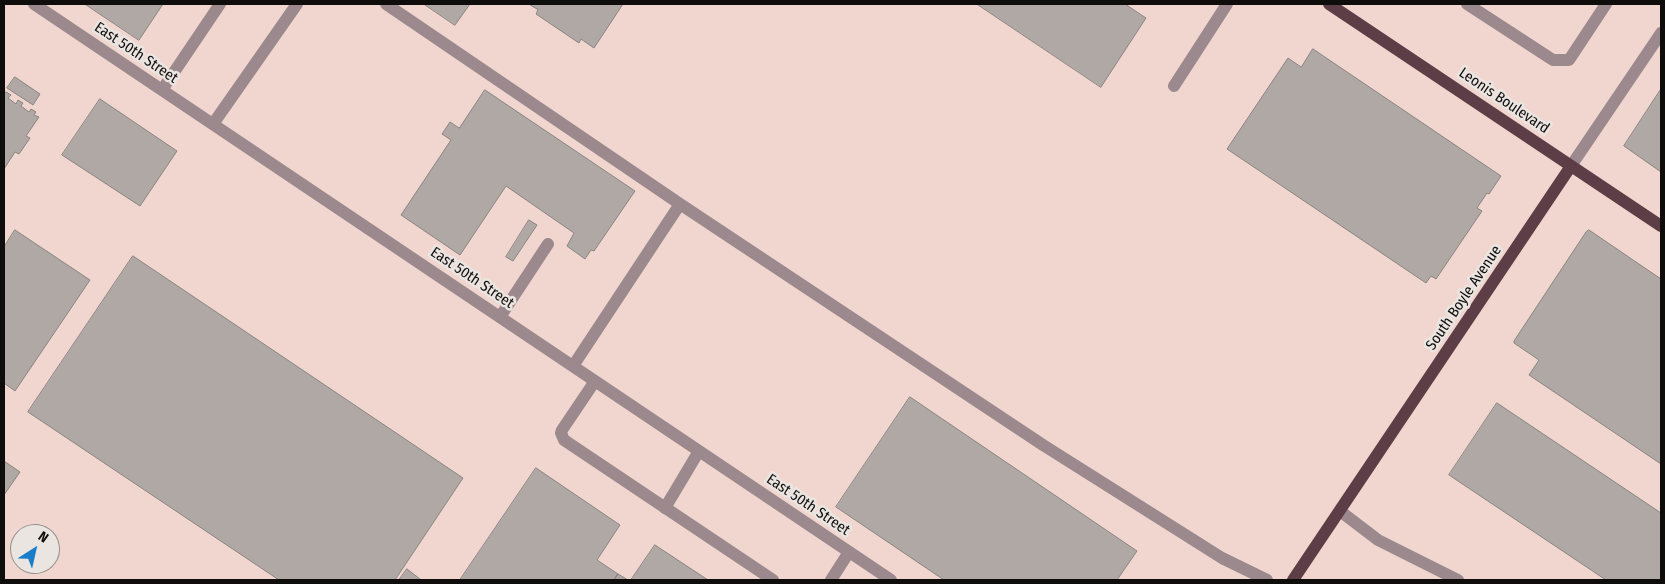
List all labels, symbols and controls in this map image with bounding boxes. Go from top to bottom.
street label: East 50th Street [91,18,181,88]
street label: Leonis Boulevard [1455,64,1553,138]
street label: South Boyle Avenue [1422,242,1506,354]
street label: East 50th Street [427,243,517,313]
street label: East 50th Street [763,470,853,540]
north arrow [10,524,60,574]
text: N [35,528,52,546]

